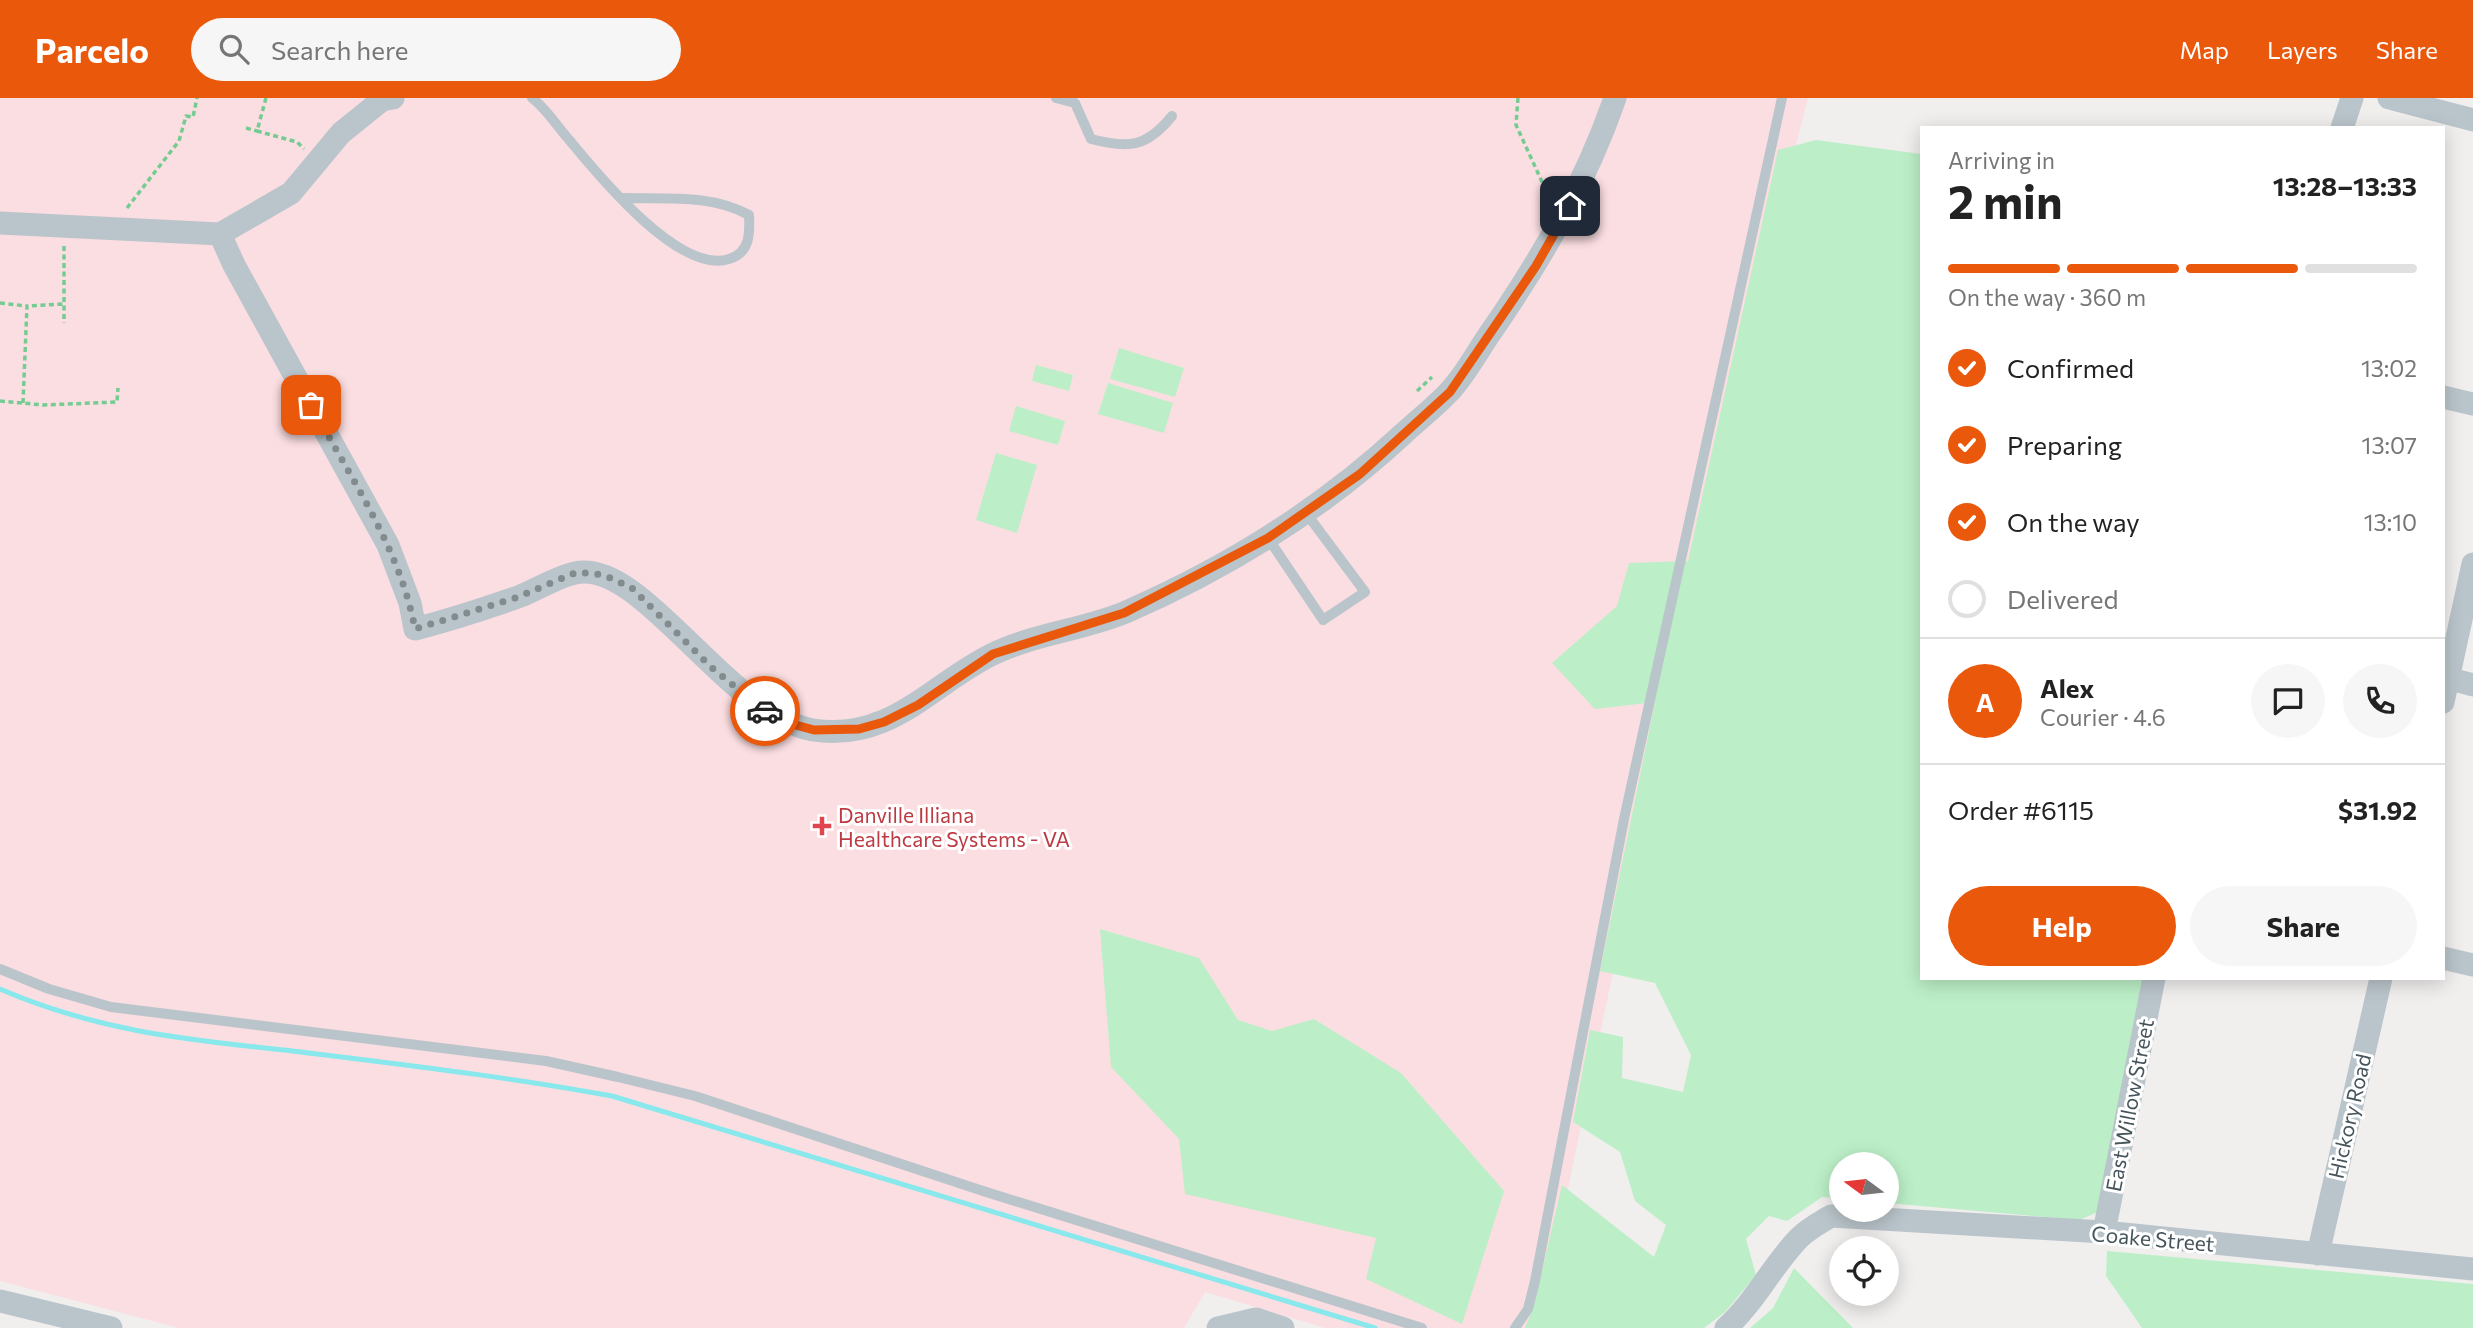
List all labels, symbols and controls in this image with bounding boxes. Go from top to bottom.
search box [191,18,681,81]
text: Parcelo [35,29,149,70]
icon: search [215,30,253,68]
text: Search here [271,34,409,65]
text: Map [2180,35,2229,64]
text: Layers [2267,35,2338,64]
text: Share [2376,35,2438,64]
text: Arriving in [1948,146,2055,174]
text: 13:28–13:33 [2273,170,2417,201]
text: 2 min [1948,172,2063,228]
pin [1540,176,1600,236]
icon: home [1551,187,1589,225]
text: On the way · 360 m [1948,283,2146,311]
icon: check [1948,349,1986,387]
text: Confirmed [2007,352,2134,383]
text: 13:02 [2361,354,2417,382]
pin [281,375,341,435]
icon: bag [292,386,330,424]
icon: check [1948,426,1986,464]
text: Preparing [2007,429,2122,460]
text: 13:07 [2362,431,2417,459]
icon: check [1948,503,1986,541]
text: On the way [2007,506,2140,537]
text: 13:10 [2364,508,2417,536]
text: Delivered [2007,583,2118,614]
button: chat [2251,664,2325,738]
button: phone [2343,664,2417,738]
text: Alex [2040,672,2094,703]
courier [730,676,800,746]
text: A [1976,686,1994,717]
icon: car [746,692,784,730]
text: Courier · 4.6 [2040,703,2166,731]
text: Order #6115 [1948,794,2094,825]
text: $31.92 [2338,794,2417,825]
place label: Danville Illiana Healthcare Systems - VA [838,802,1070,851]
marker: Danville Illiana Healthcare Systems - VA [812,816,832,836]
button: Help [1948,886,2176,966]
button: Share [2190,886,2417,966]
street label: East Willow Street [2100,1017,2158,1193]
street label: Hickory Road [2323,1051,2375,1181]
north arrow [1829,1152,1899,1222]
map controls [1829,1152,1899,1306]
street label: Coake Street [2091,1220,2215,1256]
button: locate [1829,1236,1899,1306]

